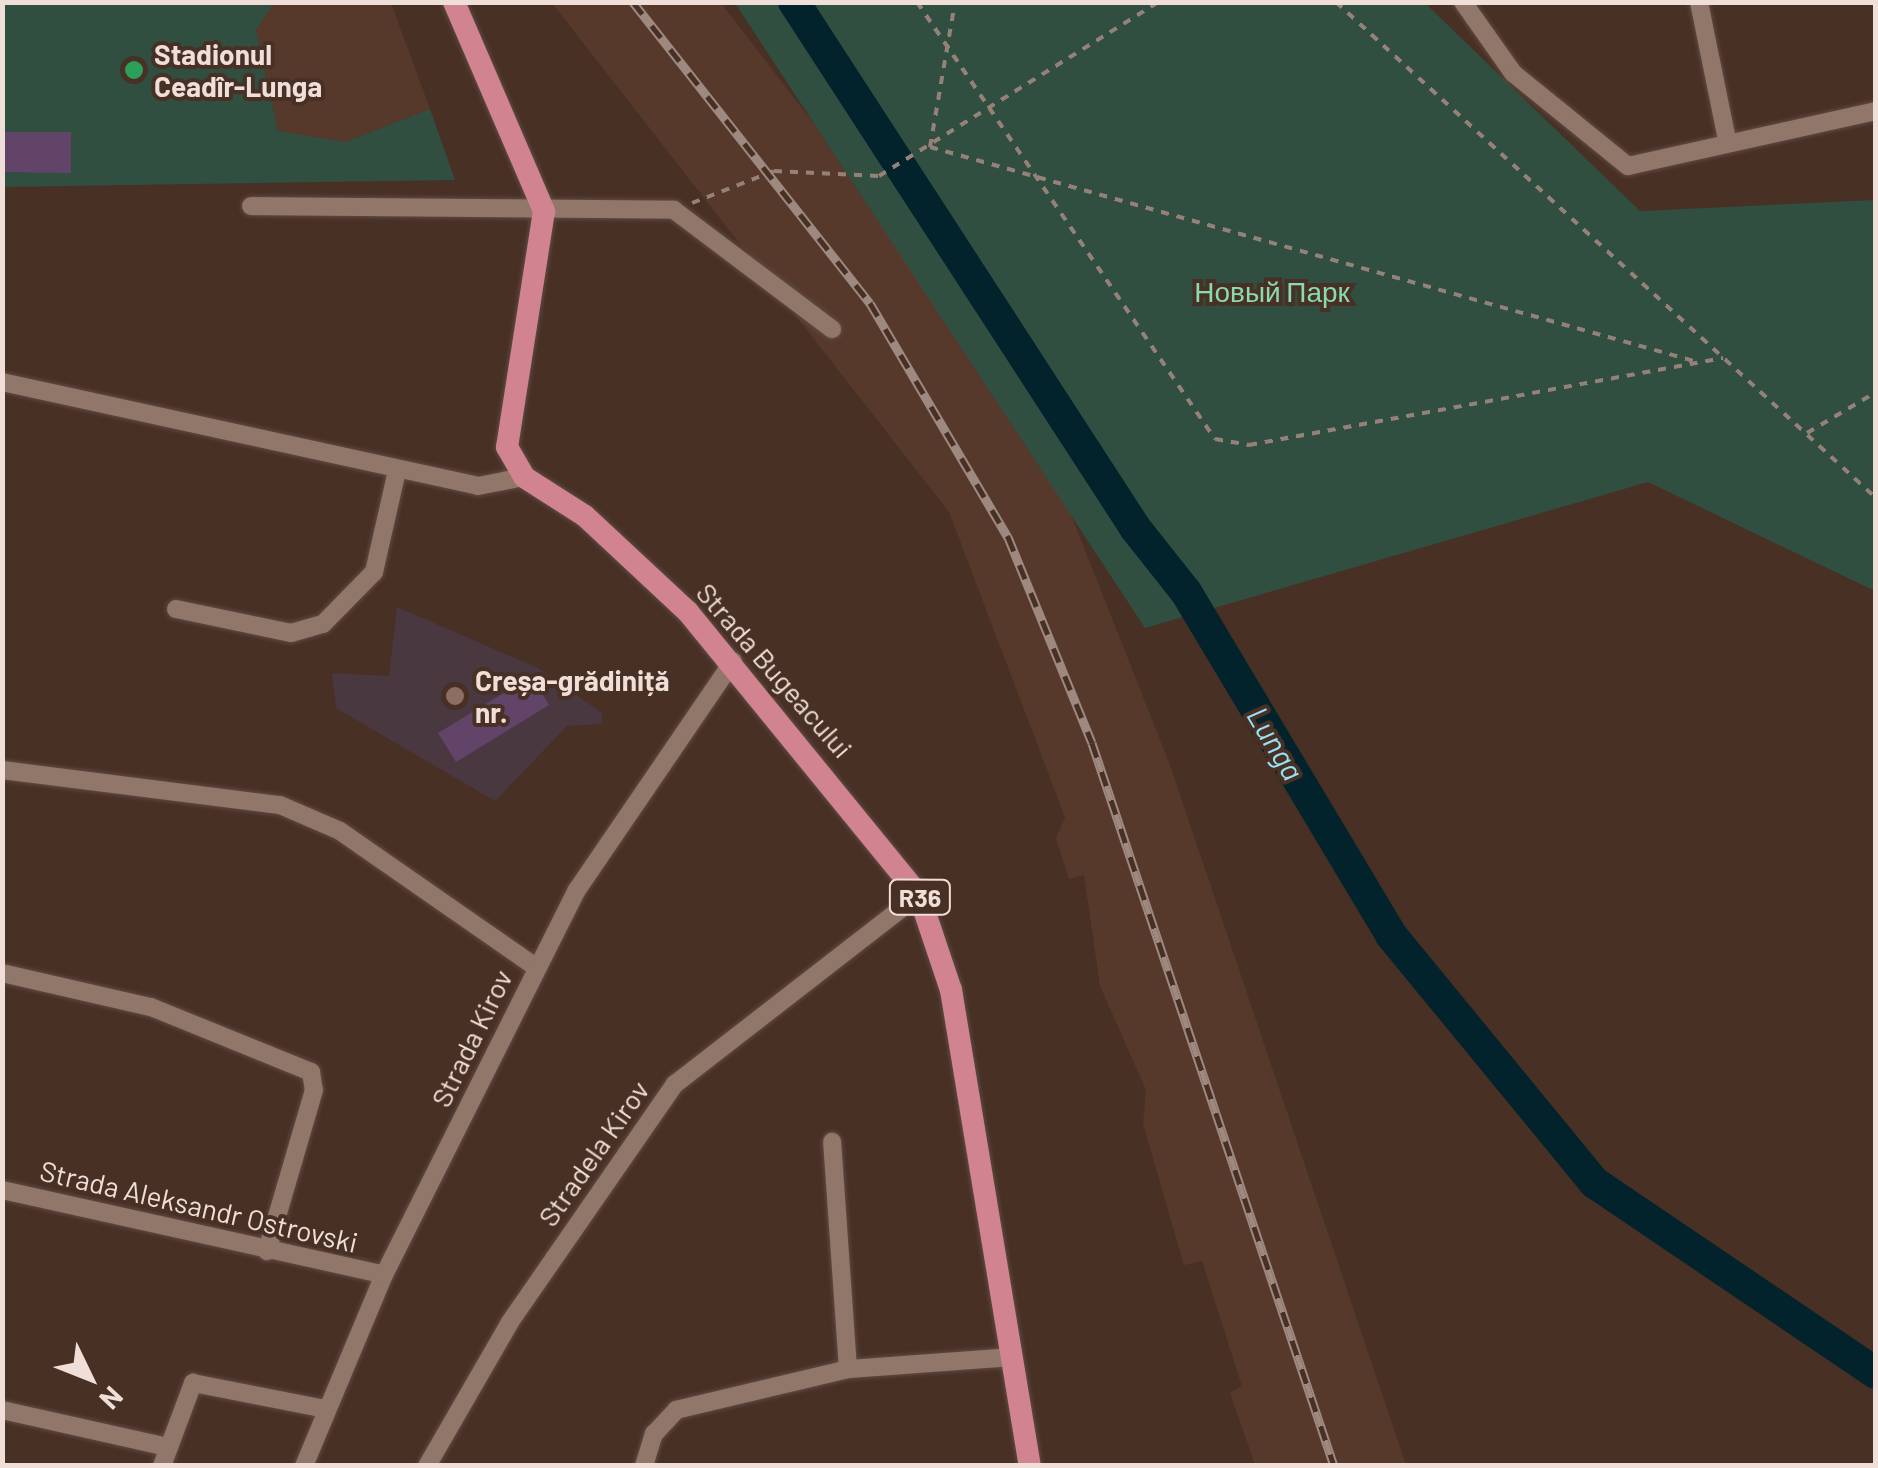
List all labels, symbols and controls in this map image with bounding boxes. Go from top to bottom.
place label: Stadionul Ceadîr-Lunga [154,37,322,103]
marker: Stadionul Ceadîr-Lunga [123,59,145,81]
park label: Новый Парк [1194,274,1350,308]
street label: Strada Bugeacului [690,576,860,764]
place label: Creșa-grădiniță nr. [475,663,670,729]
marker: Creșa-grădiniță nr. [444,685,466,707]
water label: Lunga [1240,700,1312,786]
road number: R36 [888,877,952,917]
street label: Strada Kirov [423,964,519,1112]
street label: Stradela Kirov [531,1074,655,1232]
street label: Strada Aleksandr Ostrovski [37,1153,361,1259]
north arrow [40,1328,140,1428]
text: N [93,1380,131,1417]

